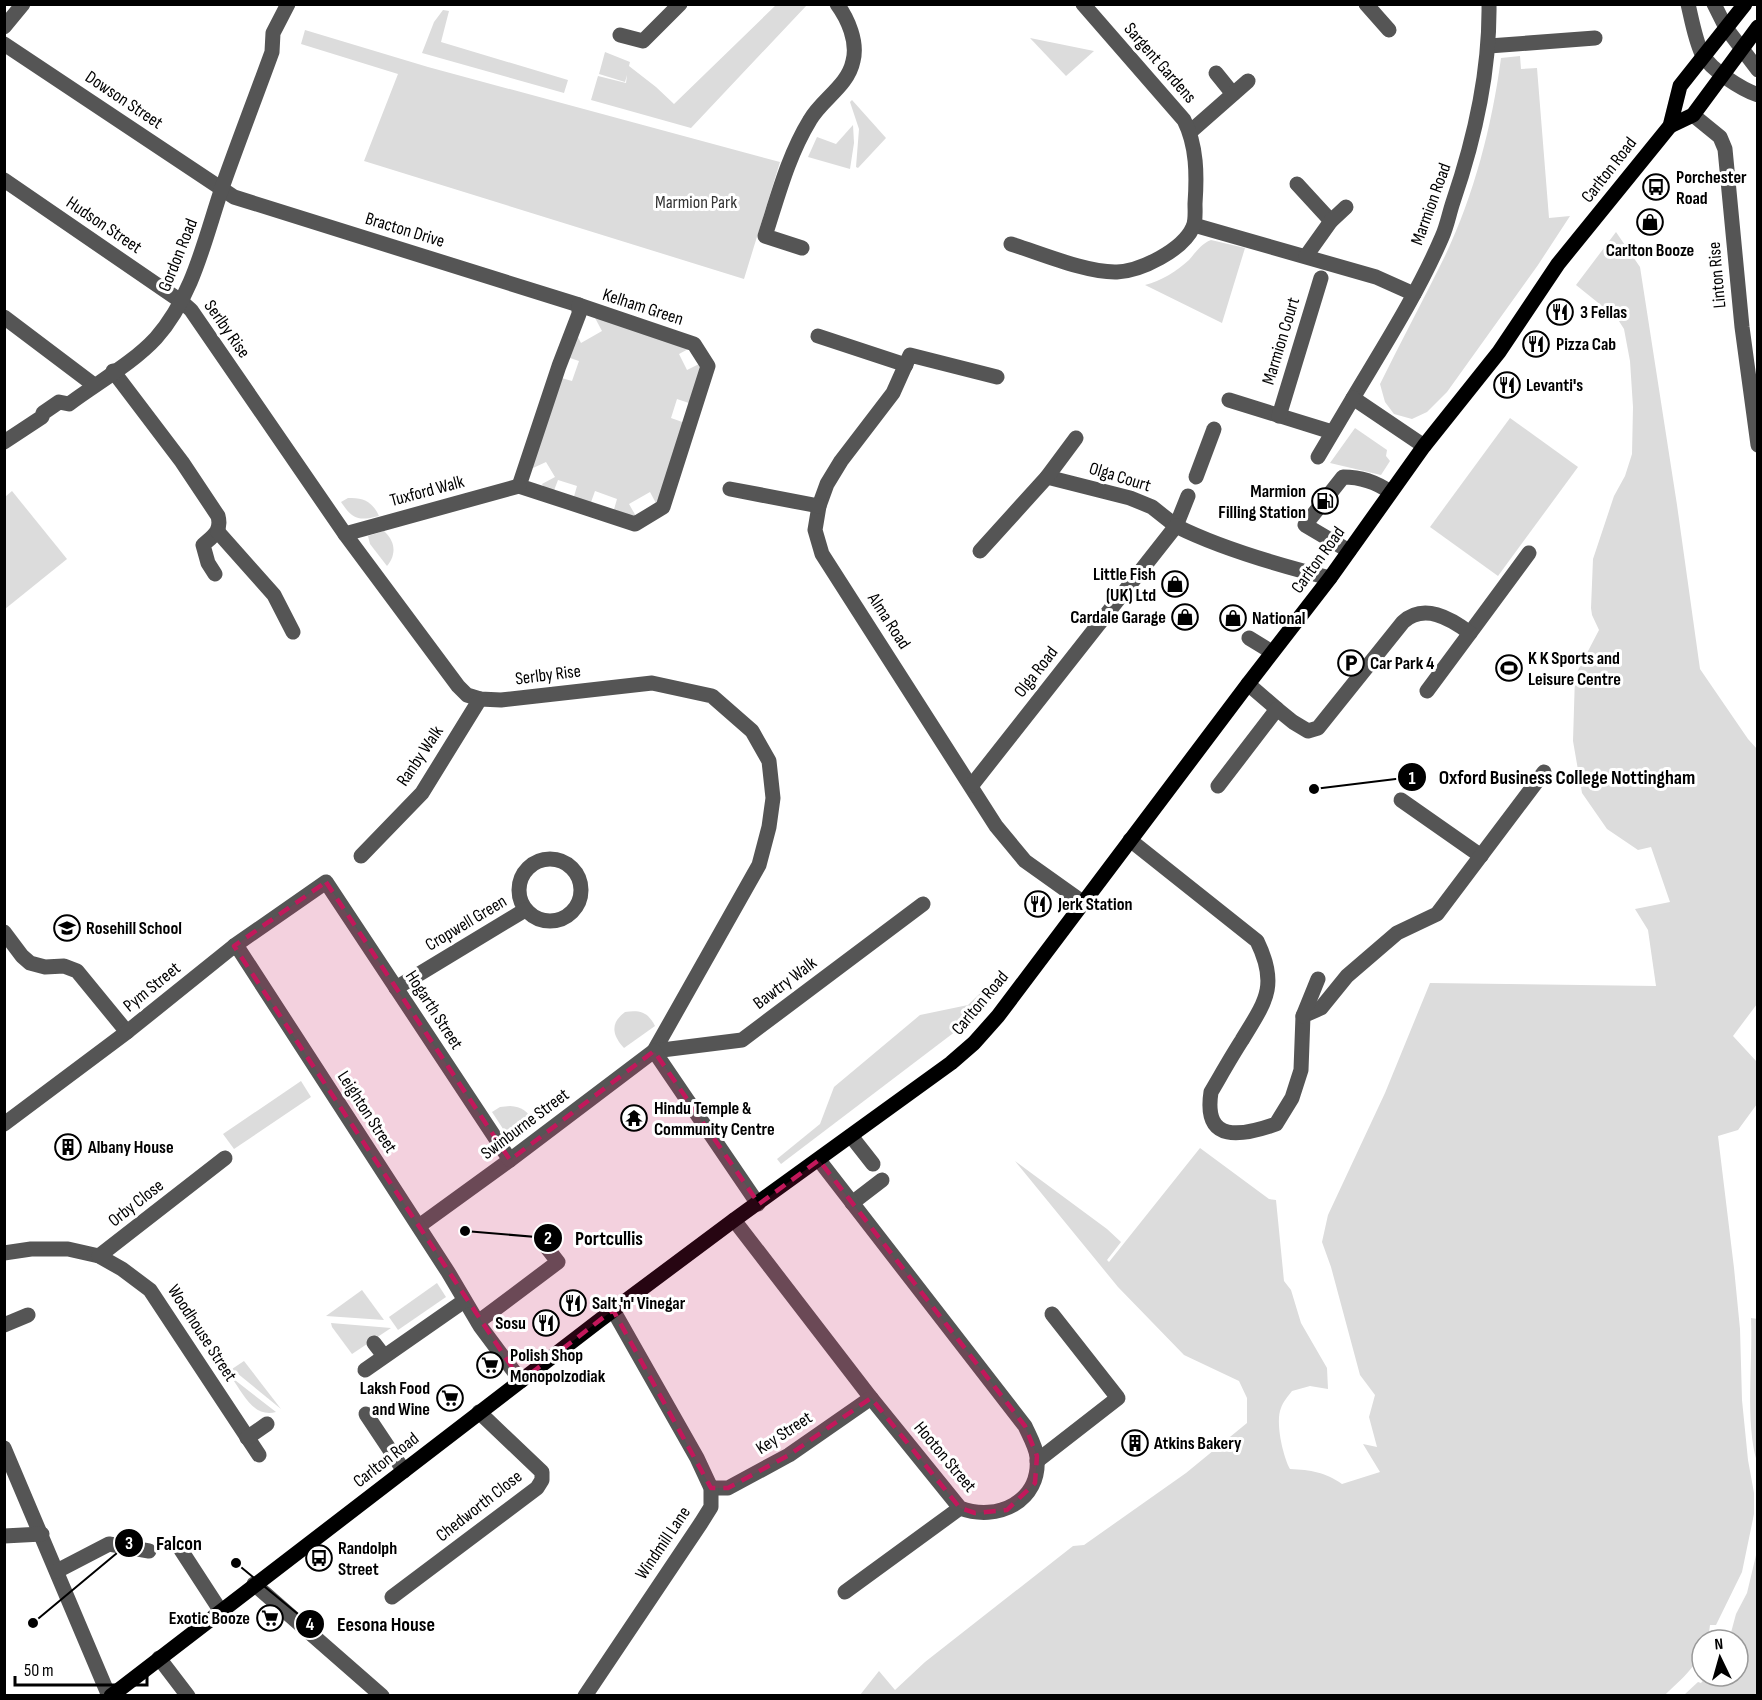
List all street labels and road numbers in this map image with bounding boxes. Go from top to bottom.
street label: Sargent Gardens [1119,19,1201,107]
street label: Dowson Street [81,66,167,134]
street label: Carlton Road [1577,133,1641,207]
street label: Marmion Road [1406,160,1456,248]
street label: Hudson Street [62,192,146,258]
street label: Bracton Drive [363,208,447,252]
street label: Gordon Road [154,215,202,295]
street label: Linton Rise [1704,241,1730,309]
street label: Kelham Green [600,284,686,330]
street label: Marmion Court [1258,294,1304,387]
street label: Serlby Rise [199,296,255,362]
street label: Olga Court [1087,458,1154,496]
street label: Tuxford Walk [387,471,467,511]
street label: Carlton Road [1287,523,1349,597]
street label: Alma Road [863,588,915,653]
street label: Olga Road [1010,642,1062,702]
street label: Serlby Rise [514,661,582,689]
street label: Ranby Walk [392,722,448,790]
street label: Cropwell Green [421,890,511,956]
street label: Bawtry Walk [749,952,821,1014]
street label: Pym Street [119,957,185,1016]
street label: Hogarth Street [401,967,468,1054]
street label: Carlton Road [947,967,1013,1039]
street label: Leighton Street [333,1067,402,1157]
street label: Swinburne Street [477,1084,574,1164]
street label: Orby Close [104,1175,168,1231]
street label: Woodhouse Street [163,1281,241,1386]
street label: Key Street [752,1407,816,1459]
street label: Hooton Street [909,1418,981,1497]
street label: Carlton Road [349,1428,423,1492]
street label: Chedworth Close [432,1466,526,1546]
street label: Windmill Lane [631,1503,695,1583]

